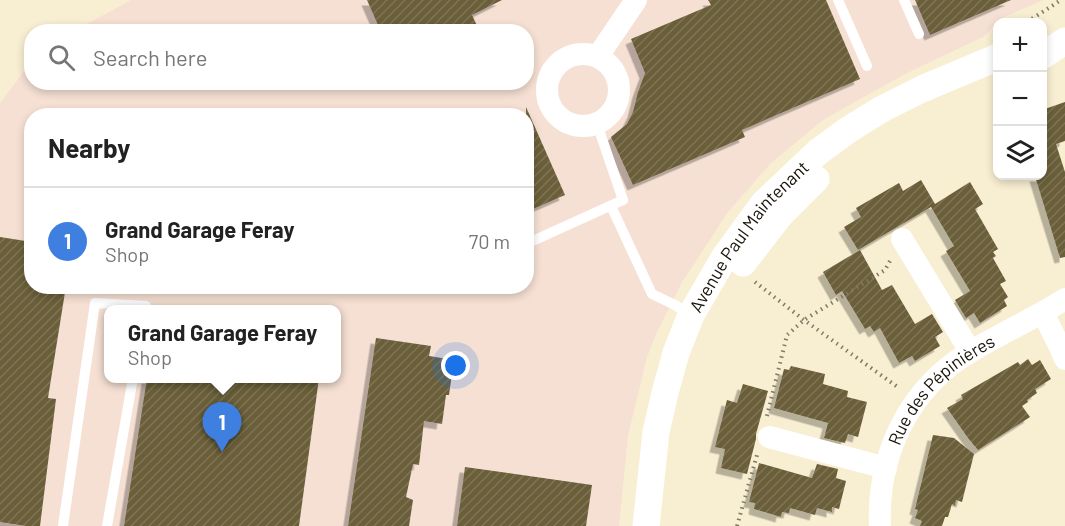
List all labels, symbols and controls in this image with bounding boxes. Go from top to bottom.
map controls [993,18,1047,180]
button: + [993,18,1047,72]
search box [24,24,534,90]
icon: search [45,41,78,74]
text: Search here [93,44,207,70]
button: − [993,72,1047,126]
button: layers [993,126,1047,180]
text: Nearby [48,132,130,163]
street label: Avenue Paul Maintenant [684,156,813,316]
text: Grand Garage Feray [105,216,295,242]
text: 1 [64,229,71,253]
text: 70 m [469,229,510,253]
text: Shop [105,242,149,266]
popup [104,305,341,383]
text: Grand Garage Feray [128,319,317,345]
street label: Rue des Pépinières [883,329,998,448]
text: Shop [128,345,172,369]
your location [441,351,470,380]
pin: 1 [202,402,242,452]

